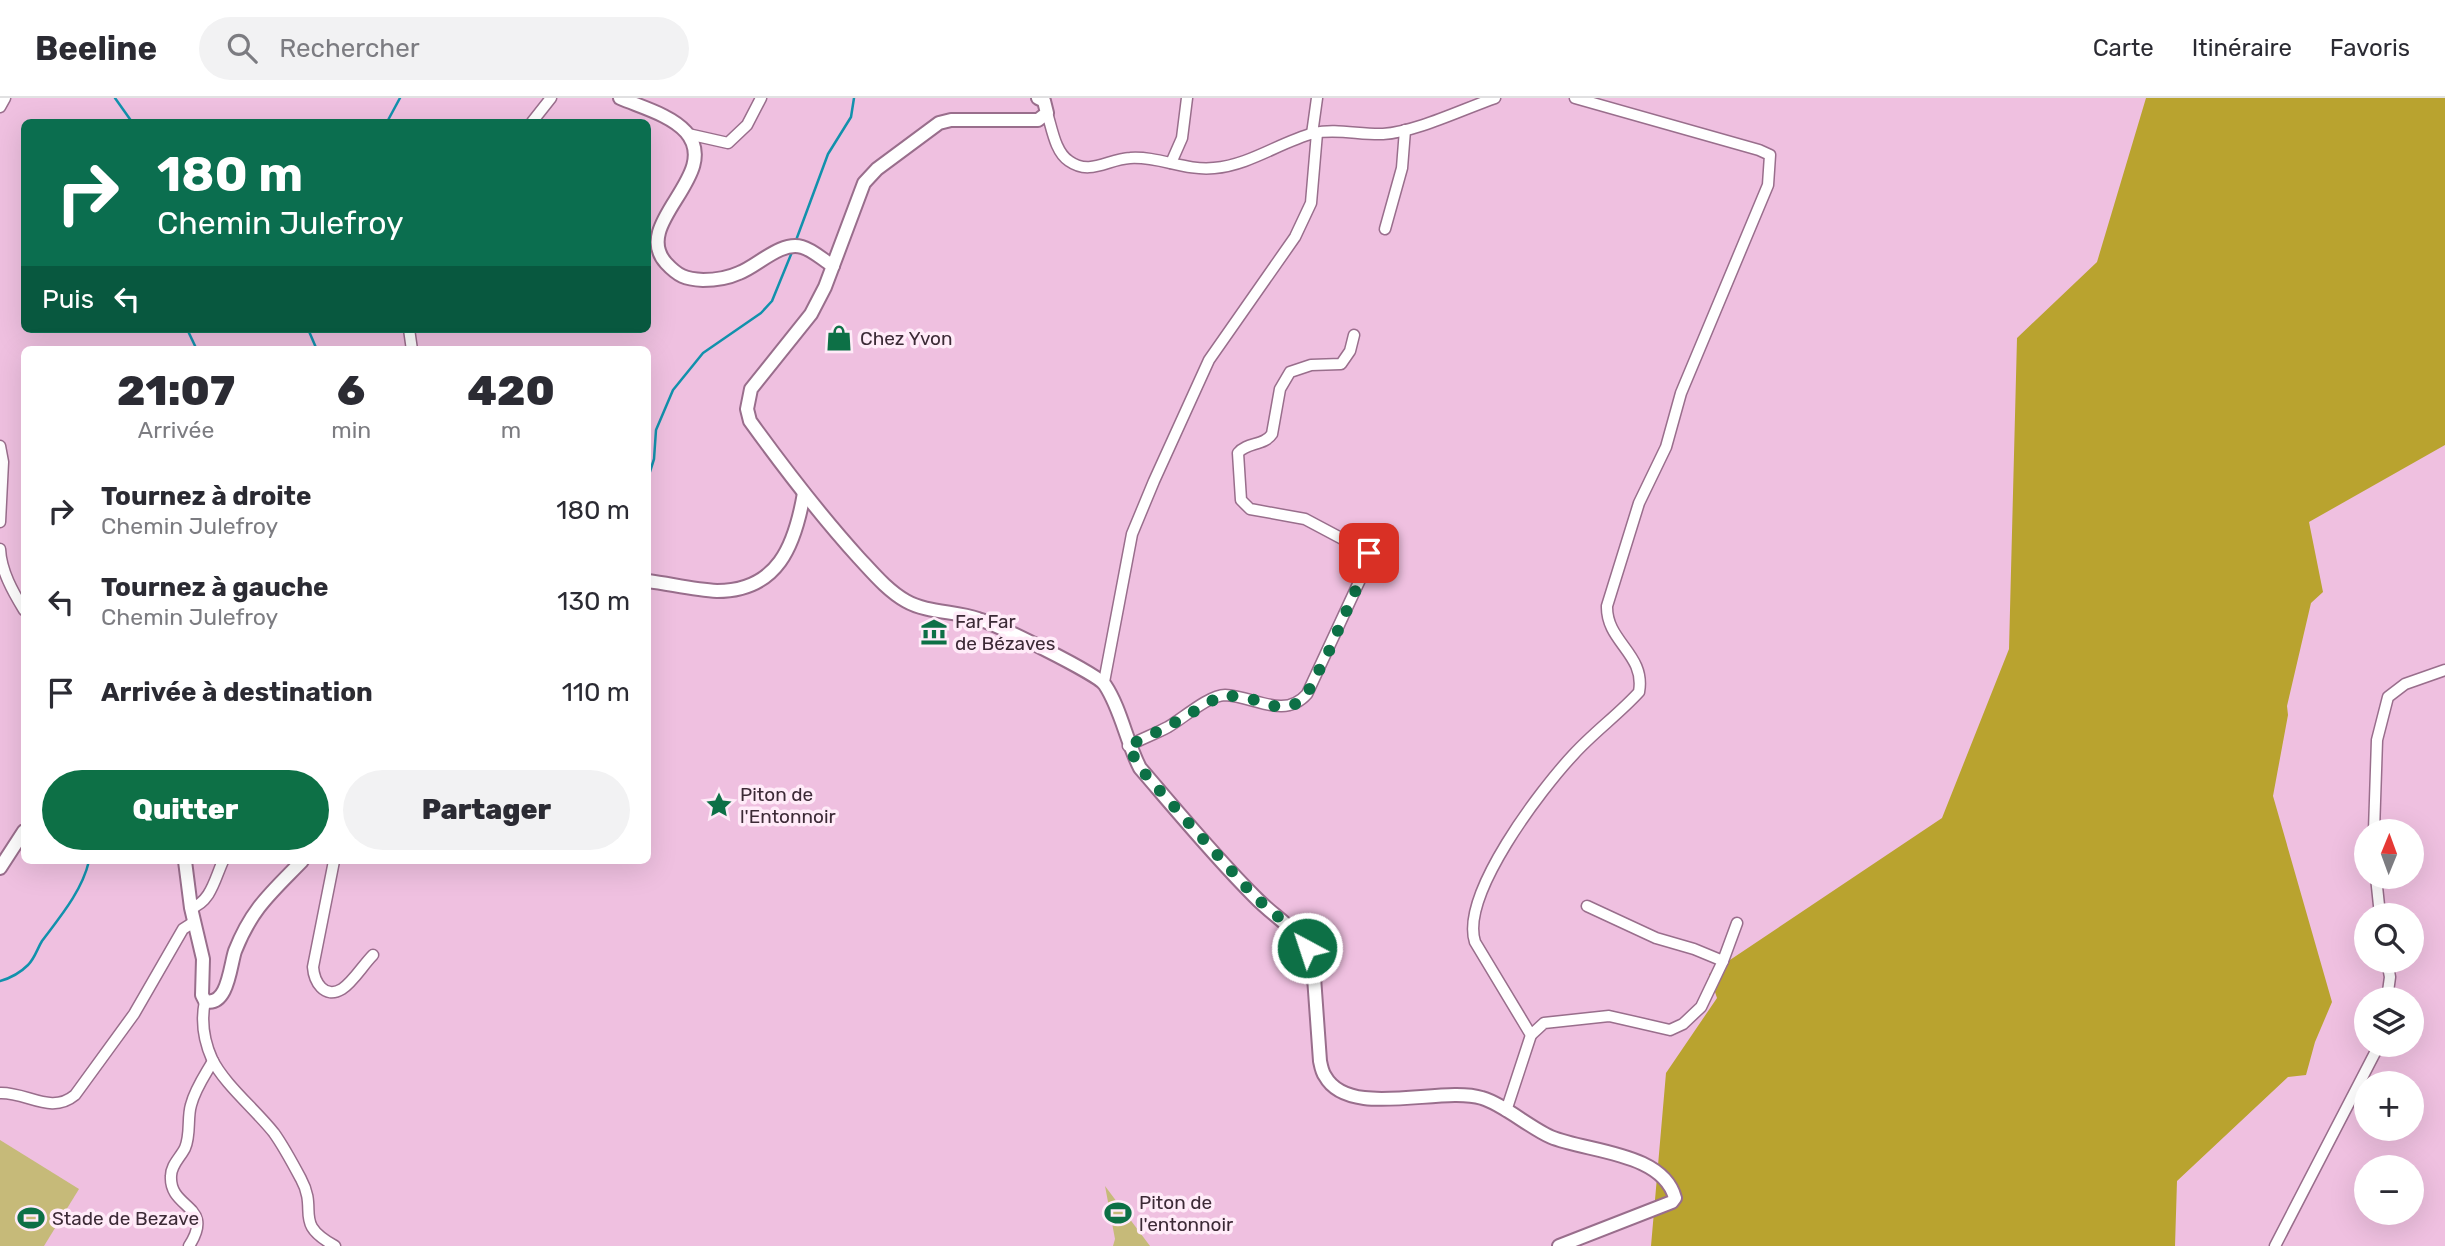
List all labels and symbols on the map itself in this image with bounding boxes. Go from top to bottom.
shop icon: Chez Yvon [824,323,854,353]
place label: Chez Yvon [860,327,953,350]
pin [1339,523,1399,583]
place label: Far Far de Bézaves [955,610,1055,655]
museum icon: Far Far de Bézaves [919,617,949,647]
place label: Piton de l'Entonnoir [740,783,837,828]
place icon: Piton de l'Entonnoir [704,790,734,820]
north arrow [2354,819,2424,889]
position arrow [1270,911,1344,985]
place label: Piton de l'entonnoir [1139,1191,1234,1236]
sports icon: Piton de l'entonnoir [1103,1198,1133,1228]
sports icon: Stade de Bezave [16,1203,46,1233]
place label: Stade de Bezave [52,1207,199,1230]

